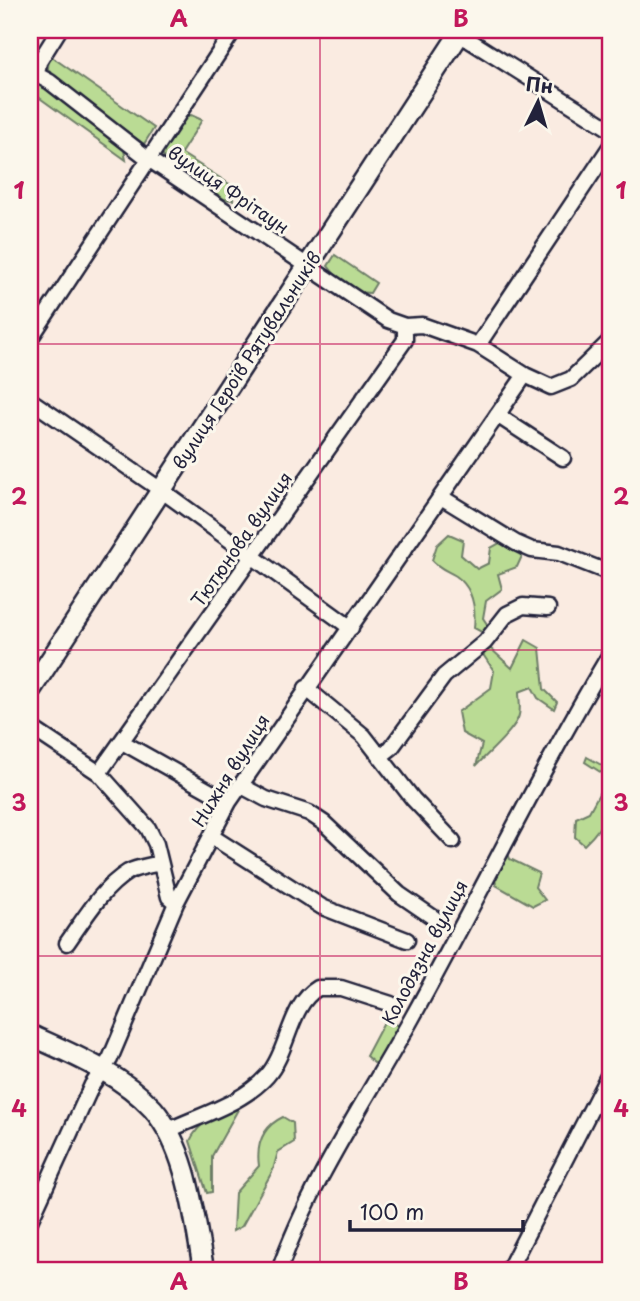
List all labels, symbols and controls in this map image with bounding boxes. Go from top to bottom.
text: A [170,0,188,35]
text: B [453,0,469,35]
north arrow [504,66,574,136]
text: Пн [525,69,555,99]
street label: вулиця Фрітаун [163,138,295,240]
text: 1 [14,172,25,207]
text: 1 [616,172,627,207]
street label: вулиця Героїв Рятувальників [165,246,327,474]
street label: Тютюнова вулиця [184,466,298,612]
text: 2 [11,478,27,513]
text: 2 [613,478,629,513]
street label: Нижня вулиця [184,708,276,832]
text: 3 [11,784,27,819]
text: 3 [613,784,629,819]
street label: Колодязна вулиця [374,875,474,1029]
text: 4 [11,1090,27,1125]
text: 4 [613,1090,629,1125]
scale bar [350,1189,523,1233]
text: 100 m [360,1195,424,1227]
text: A [170,1263,188,1298]
text: B [453,1263,469,1298]

